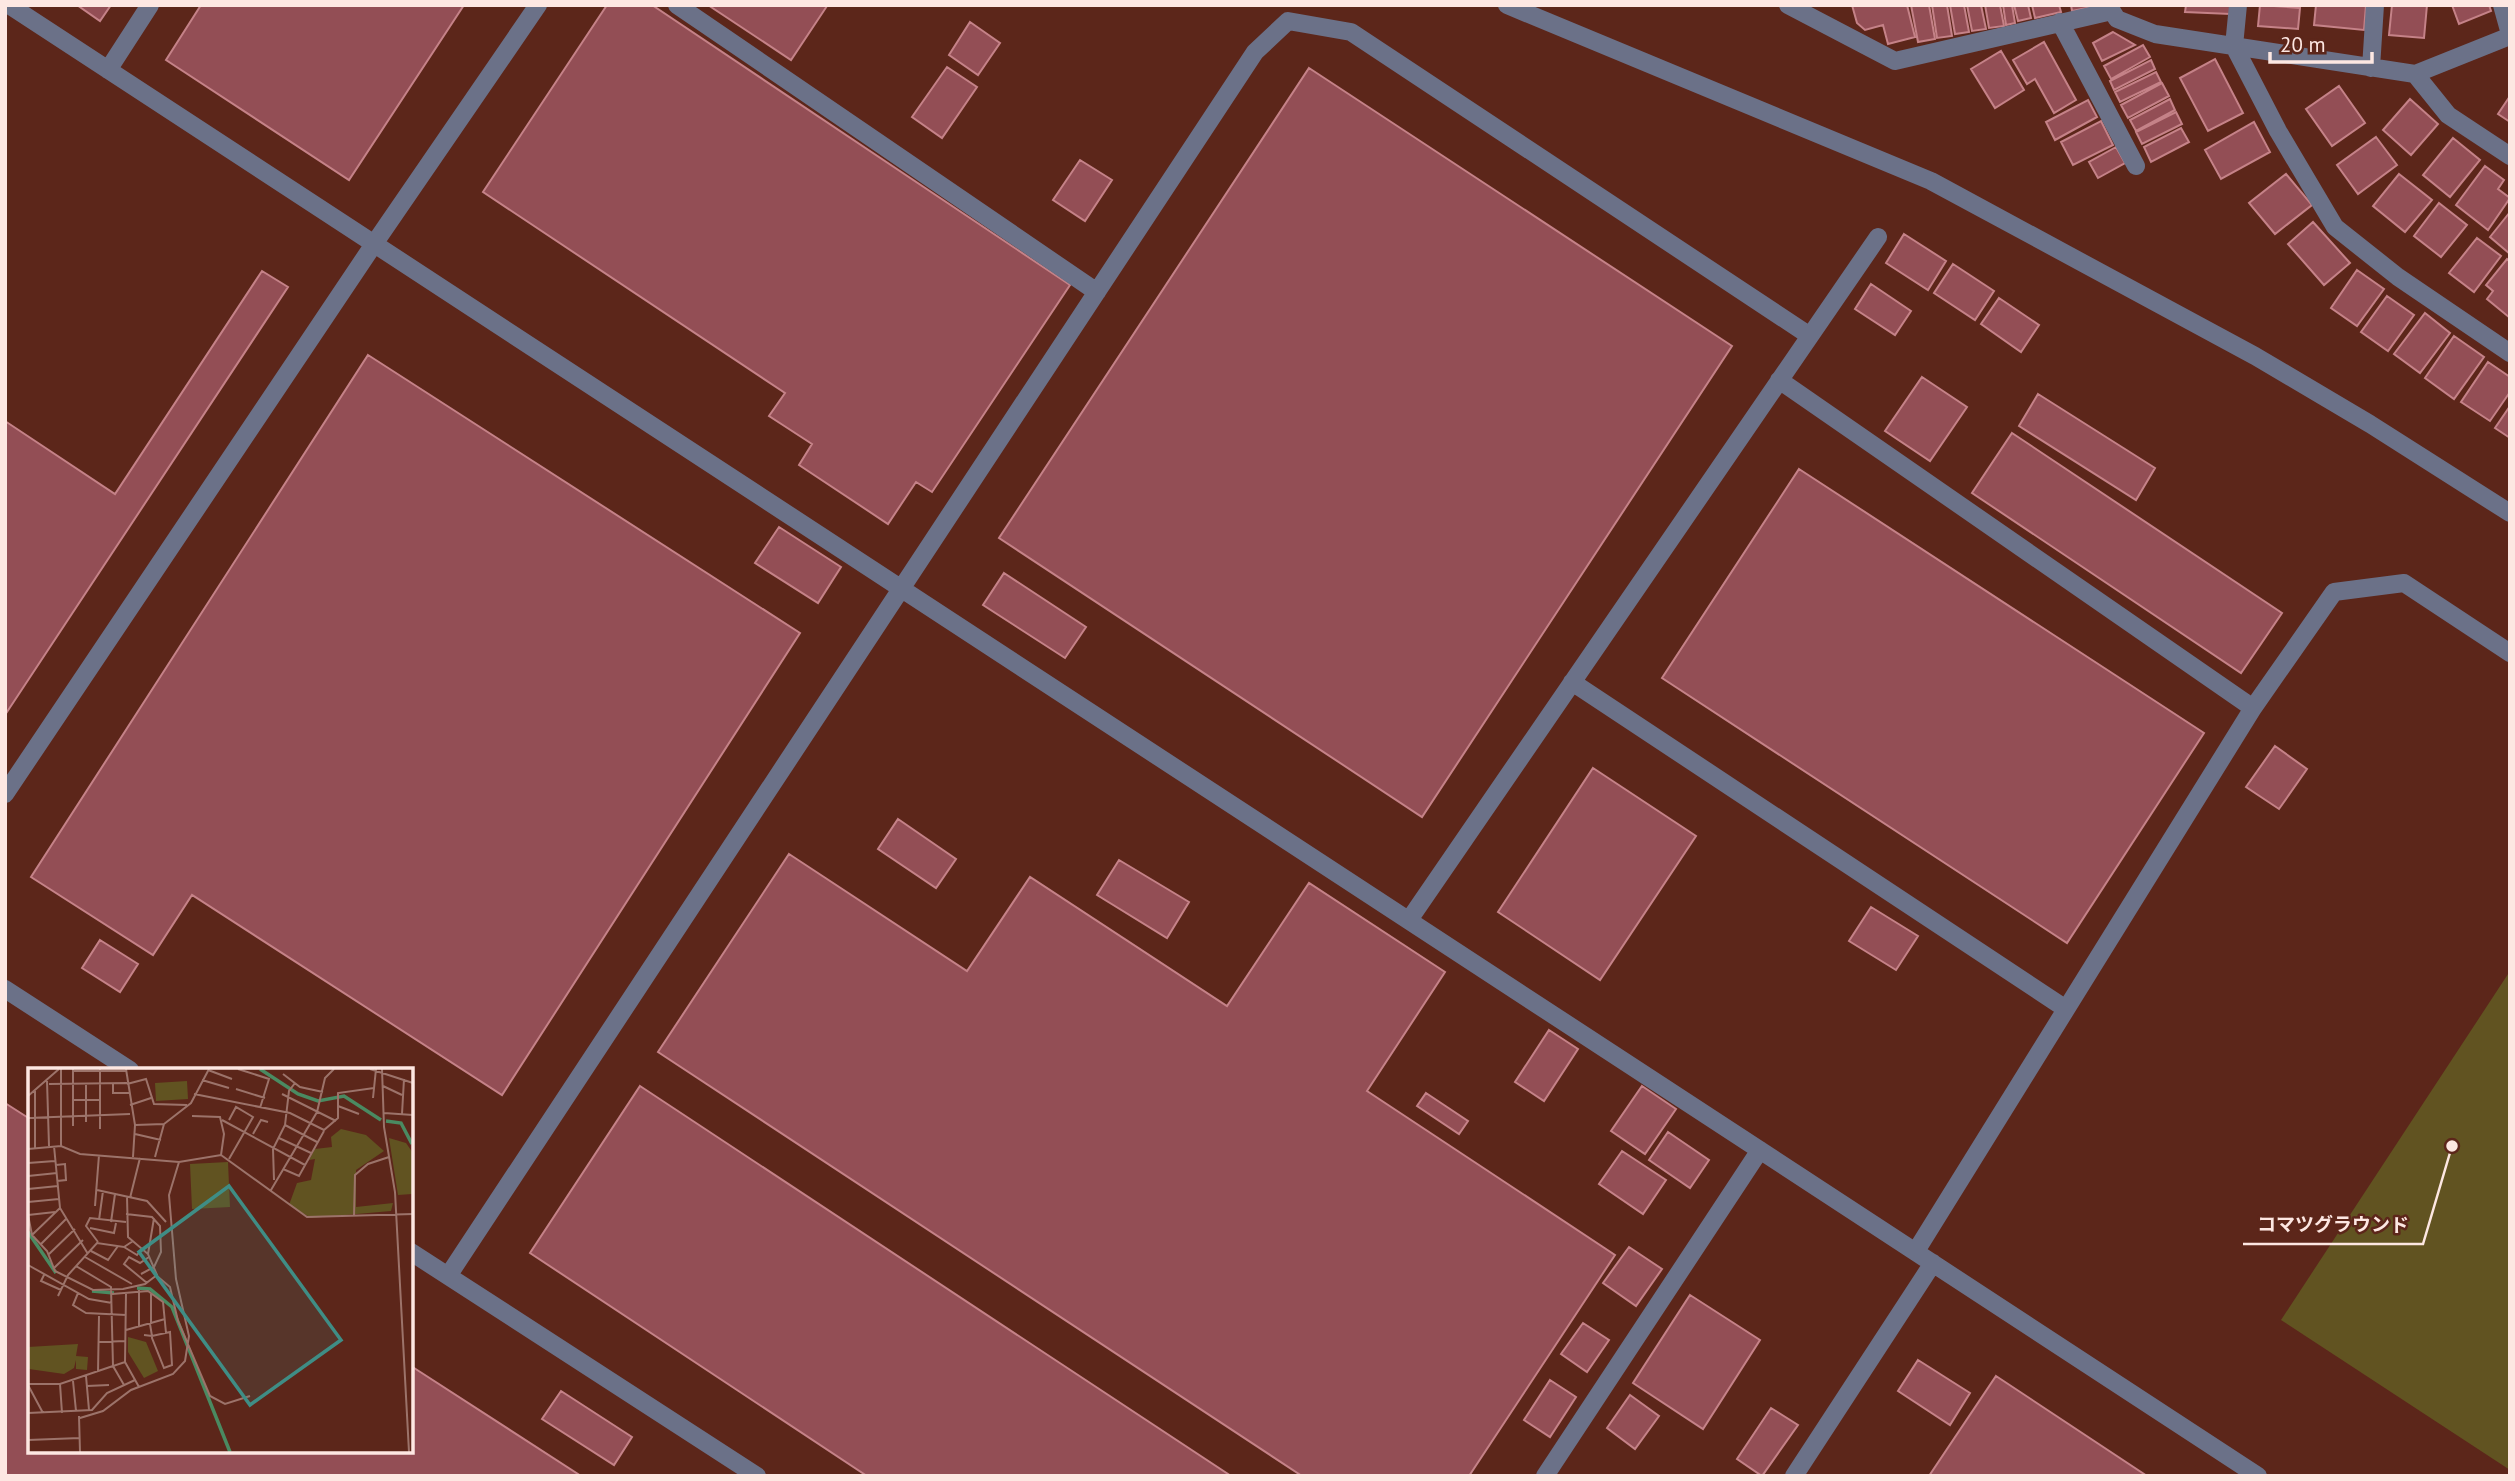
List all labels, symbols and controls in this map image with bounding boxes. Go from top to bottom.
scale bar [2270,21,2372,65]
text: 20 m [2280,31,2326,58]
inset map [28,1068,413,1453]
callout: コマツグラウンド [2243,1204,2423,1244]
text: コマツグラウンド [2257,1212,2409,1236]

